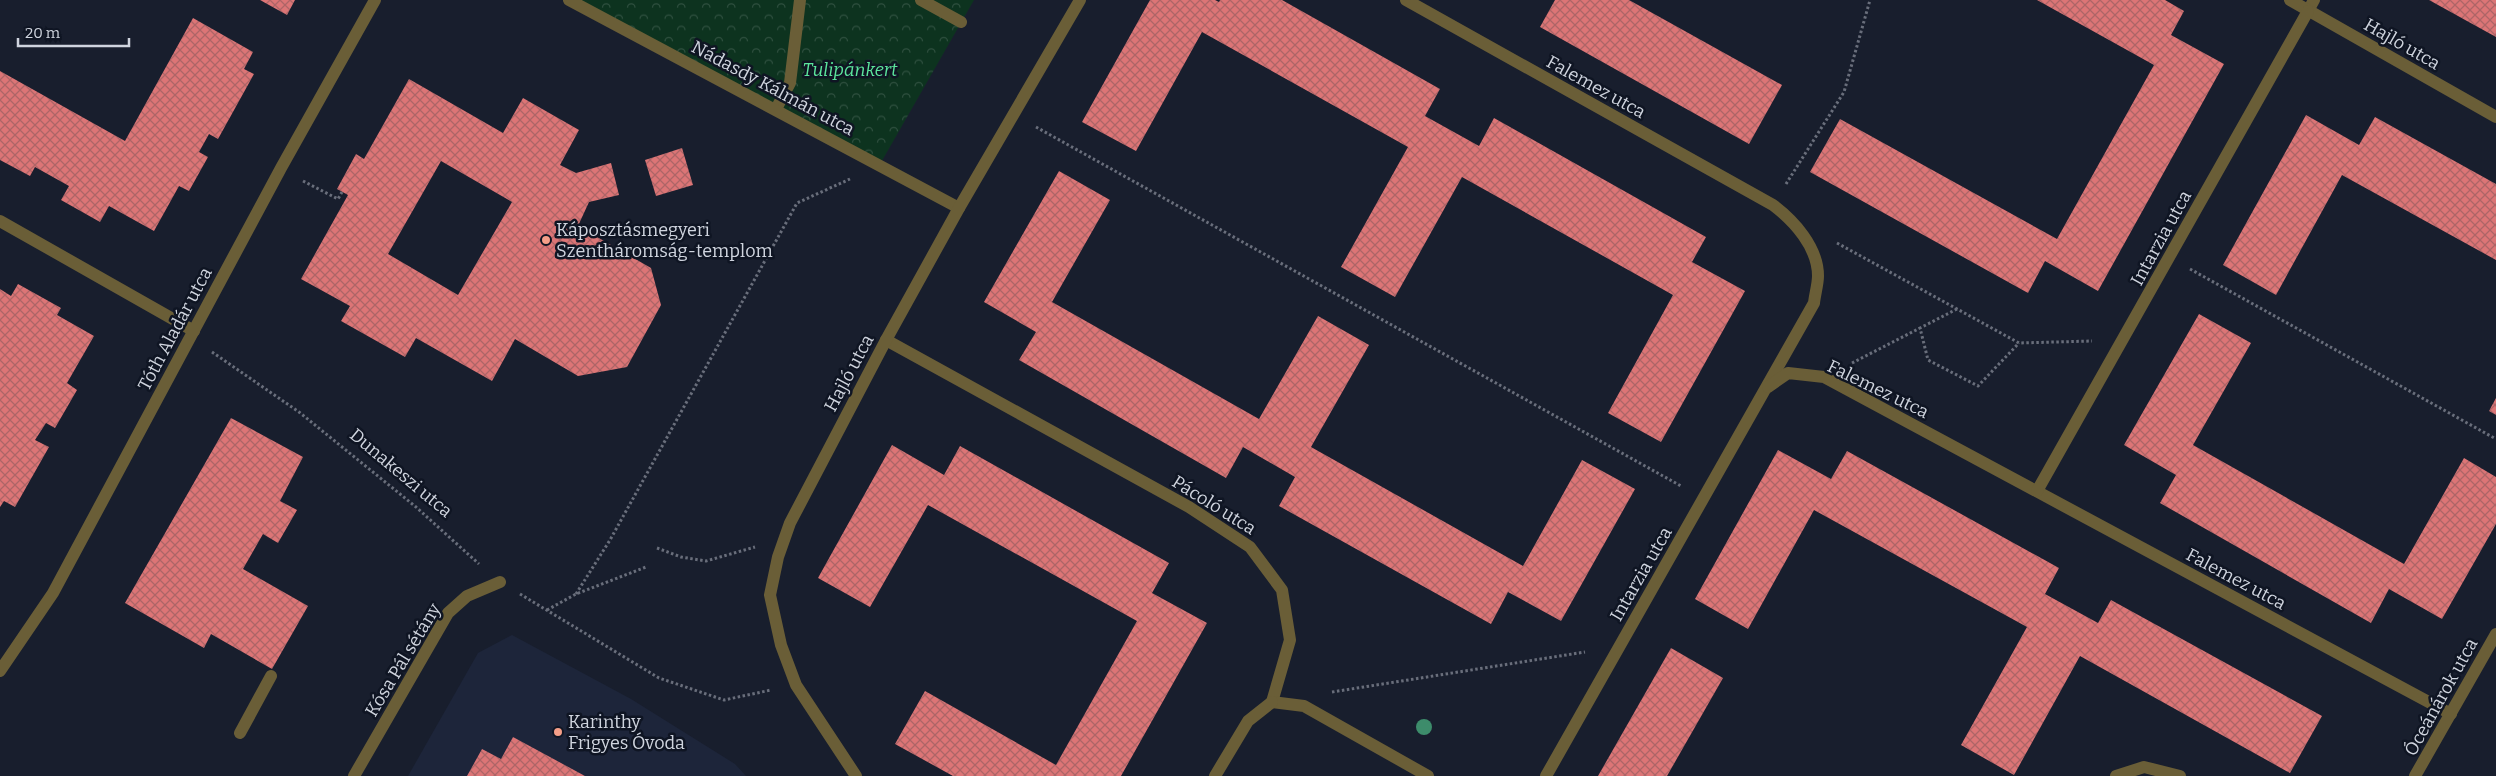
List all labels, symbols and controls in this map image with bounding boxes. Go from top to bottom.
street label: Hajló utca [2360,13,2444,75]
scale bar [18,15,129,47]
text: 20 m [25,24,61,42]
street label: Nádasdy Kálmán utca [688,36,858,140]
street label: Falemez utca [1543,51,1650,123]
park label: Tulipánkert [803,59,898,81]
street label: Intarzia utca [2126,186,2196,289]
place label: Káposztásmegyeri Szentháromság-templom [556,219,773,262]
marker: Káposztásmegyeri Szentháromság-templom [540,234,552,246]
street label: Tóth Aladár utca [133,263,217,394]
street label: Hajló utca [820,331,879,415]
street label: Falemez utca [1824,355,1932,423]
street label: Dunakeszi utca [345,424,457,522]
street label: Pácoló utca [1168,471,1260,540]
street label: Intarzia utca [1605,523,1677,625]
street label: Falemez utca [2182,543,2290,615]
street label: Kósa Pál sétány [361,599,446,721]
street label: Óceánárok utca [2400,634,2482,760]
place label: Karinthy Frigyes Óvoda [568,711,685,754]
marker: Karinthy Frigyes Óvoda [552,726,564,738]

